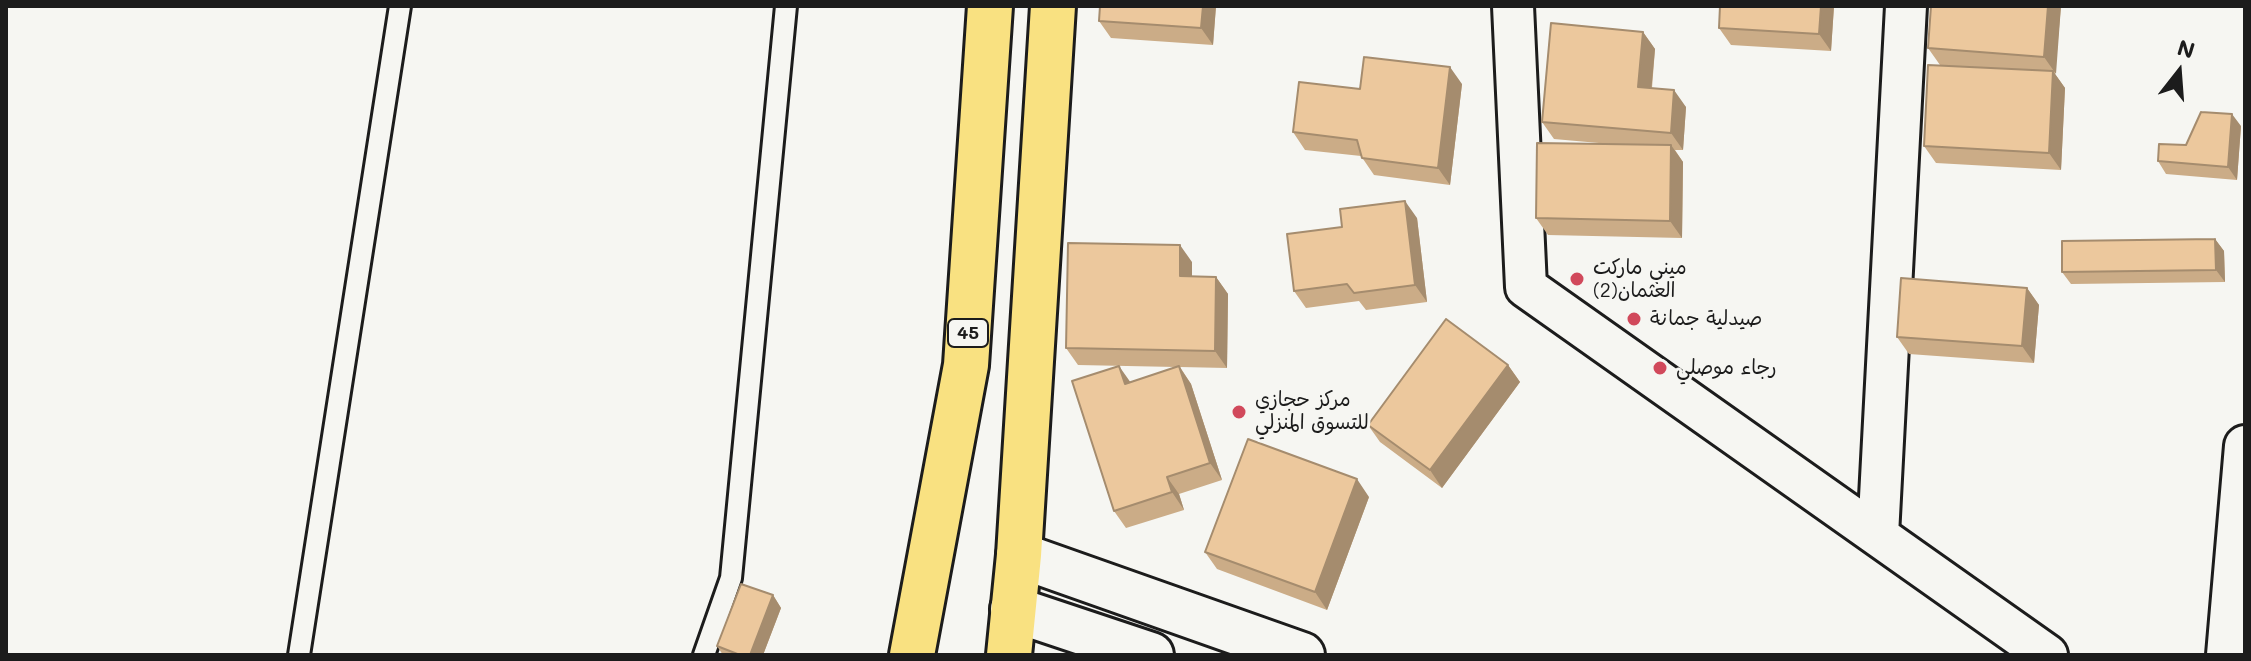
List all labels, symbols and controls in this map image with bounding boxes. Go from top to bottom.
north arrow [2139,32,2219,112]
text: N [2174,32,2198,65]
place label: ميني ماركت العثمان(2) [1593,256,1687,303]
marker: ميني ماركت العثمان(2) [1568,270,1586,288]
place label: صيدلية جمانة [1650,307,1762,331]
marker: صيدلية جمانة [1625,310,1643,328]
road number: 45 [948,319,988,347]
place label: رجاء موصلي [1676,356,1777,380]
marker: رجاء موصلي [1651,359,1669,377]
place label: مركز حجازي للتسوق المنزلي [1255,388,1369,435]
marker: مركز حجازي للتسوق المنزلي [1230,403,1248,421]

